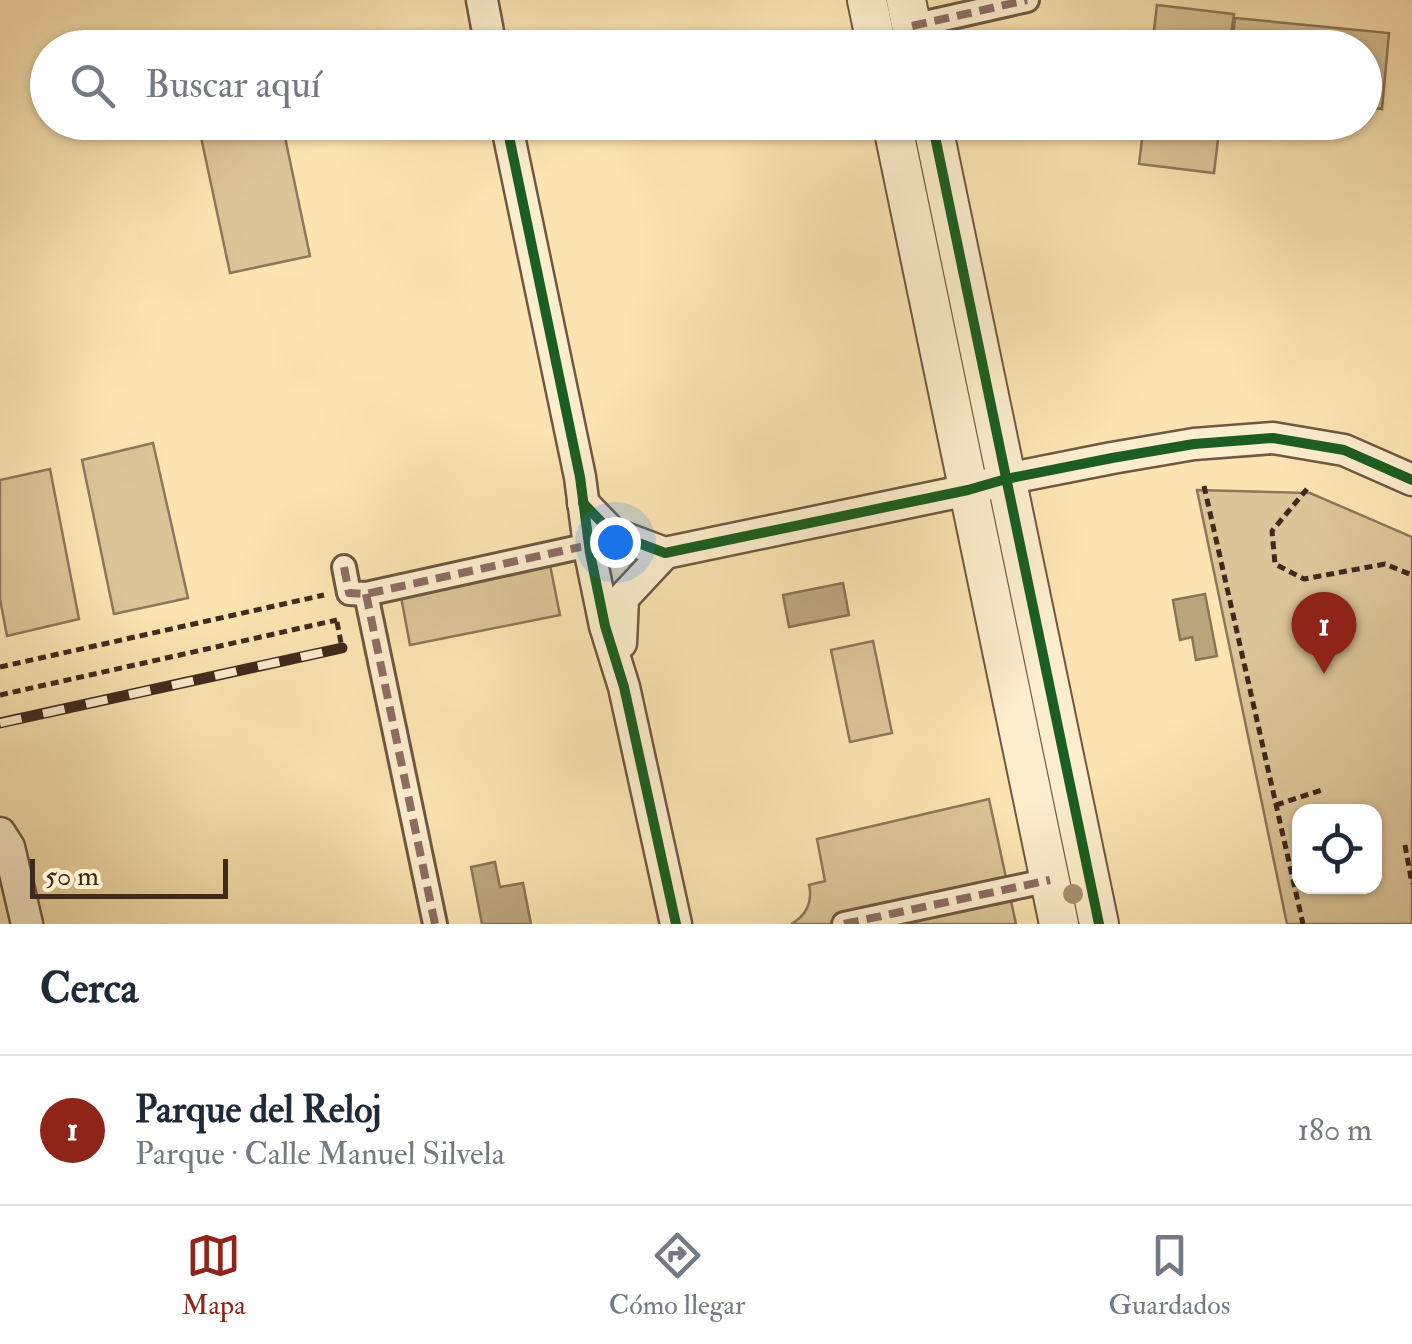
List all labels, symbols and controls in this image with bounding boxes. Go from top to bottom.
search box [30,30,1382,140]
icon: search [65,58,120,113]
text: Buscar aquí [145,61,321,109]
your location [590,517,641,568]
pin: 1 [1292,592,1356,674]
map controls [1292,804,1382,894]
button: locate [1292,804,1382,894]
scale bar [30,854,228,898]
text: 50 m [45,859,99,894]
text: Cerca [40,963,138,1015]
text: Parque del Reloj [135,1086,381,1134]
text: 1 [67,1110,78,1150]
text: 180 m [1298,1110,1372,1150]
text: Parque · Calle Manuel Silvela [135,1134,505,1174]
tab: Mapa [182,1228,246,1323]
tab: Cómo llegar [609,1228,745,1323]
tab: Guardados [1108,1228,1230,1323]

